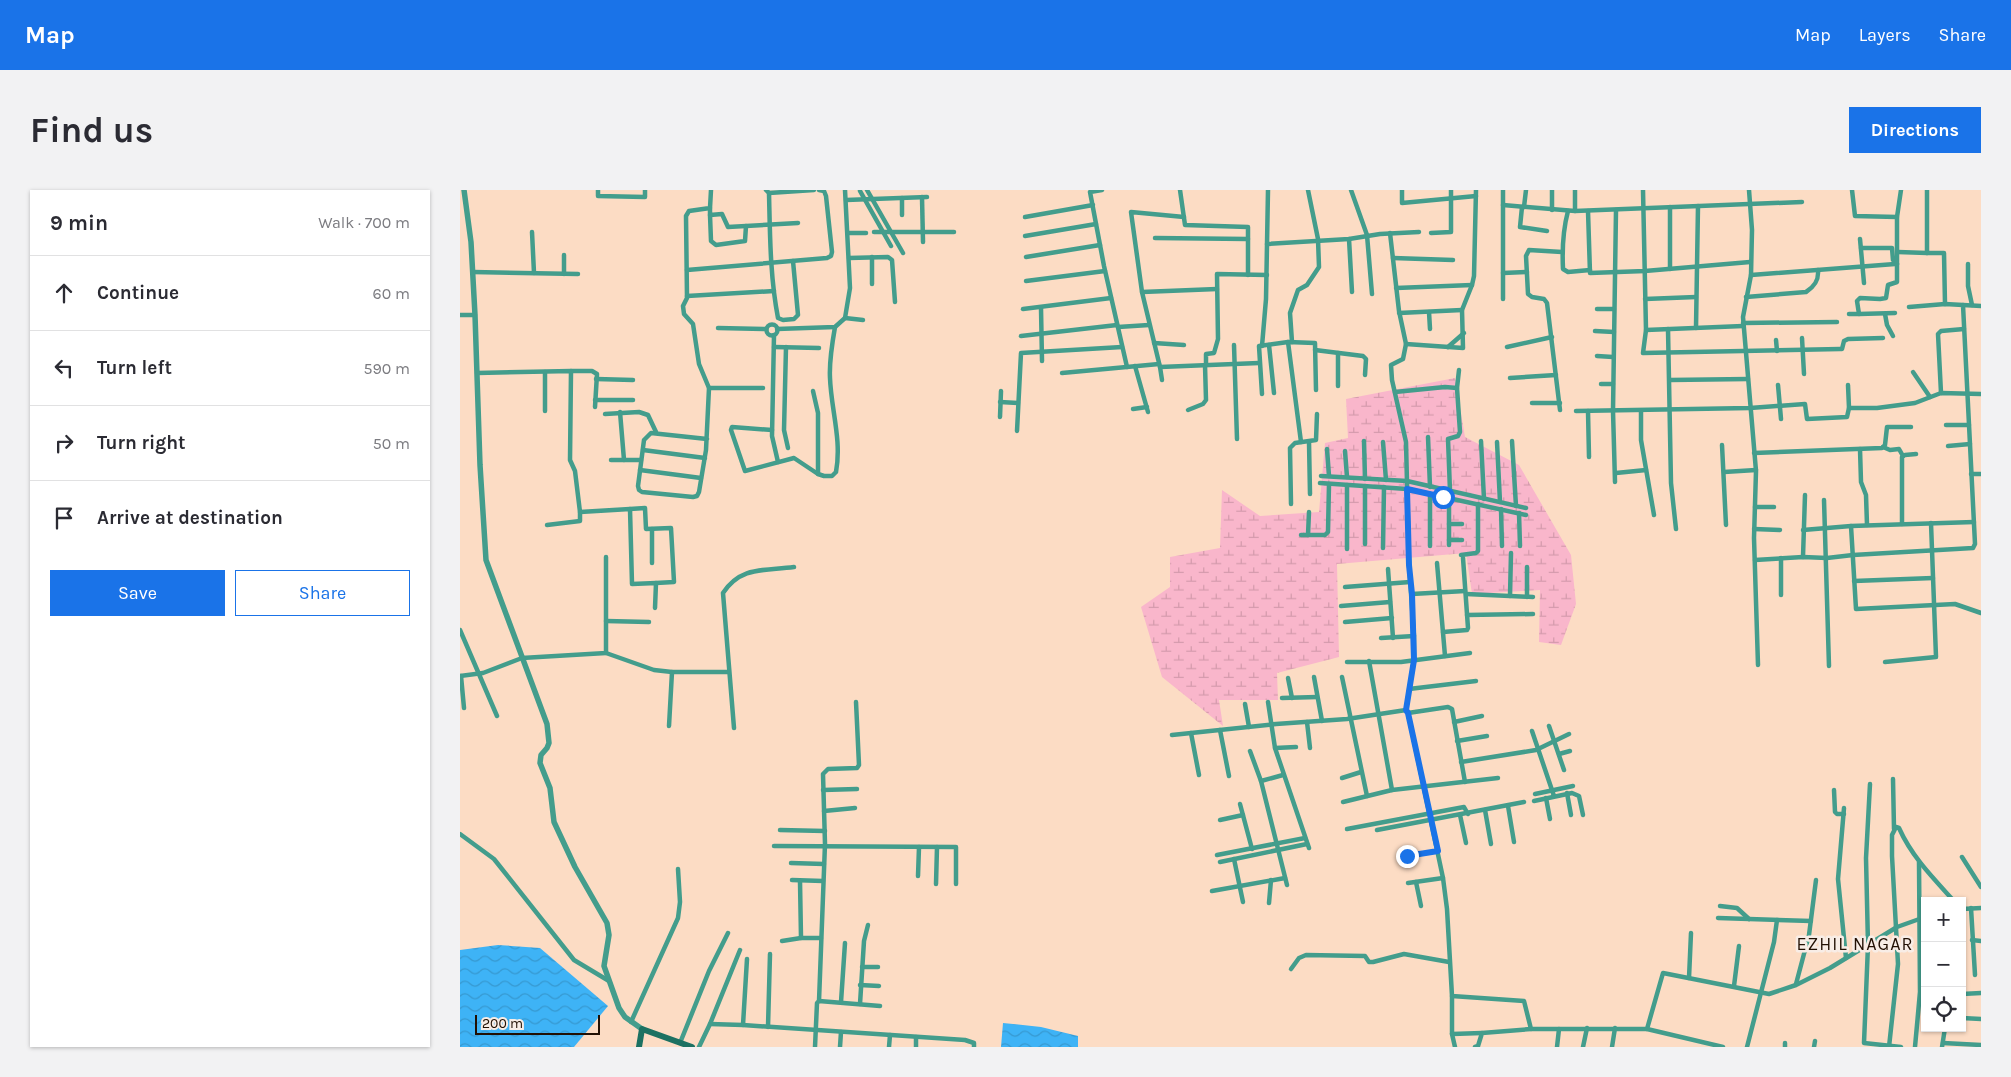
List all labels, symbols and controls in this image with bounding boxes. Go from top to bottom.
text: Map [25,21,75,49]
text: Map [1795,24,1831,46]
text: Layers [1859,24,1911,46]
text: Share [1939,24,1986,46]
button: Directions [1849,107,1981,153]
text: Find us [30,110,153,151]
text: 9 min [50,211,108,235]
text: Walk · 700 m [318,213,410,232]
icon: ahead [50,279,78,307]
text: Continue [97,282,179,304]
text: 60 m [373,284,410,303]
icon: left [50,354,78,382]
text: Turn left [97,357,172,379]
text: 590 m [363,359,410,378]
icon: right [50,429,78,457]
text: Turn right [97,432,186,454]
text: 50 m [373,434,410,453]
route start [1432,486,1455,509]
icon: arrive [50,504,78,532]
text: Arrive at destination [97,507,283,529]
button: Save [50,570,225,616]
button: Share [235,570,410,616]
route end [1396,845,1419,868]
map controls [1921,897,1966,1032]
button: + [1921,897,1966,942]
district label: EZHIL NAGAR [1796,933,1914,955]
button: − [1921,942,1966,987]
button: locate [1921,987,1966,1032]
scale bar [475,1012,600,1035]
text: 200 m [482,1015,523,1032]

